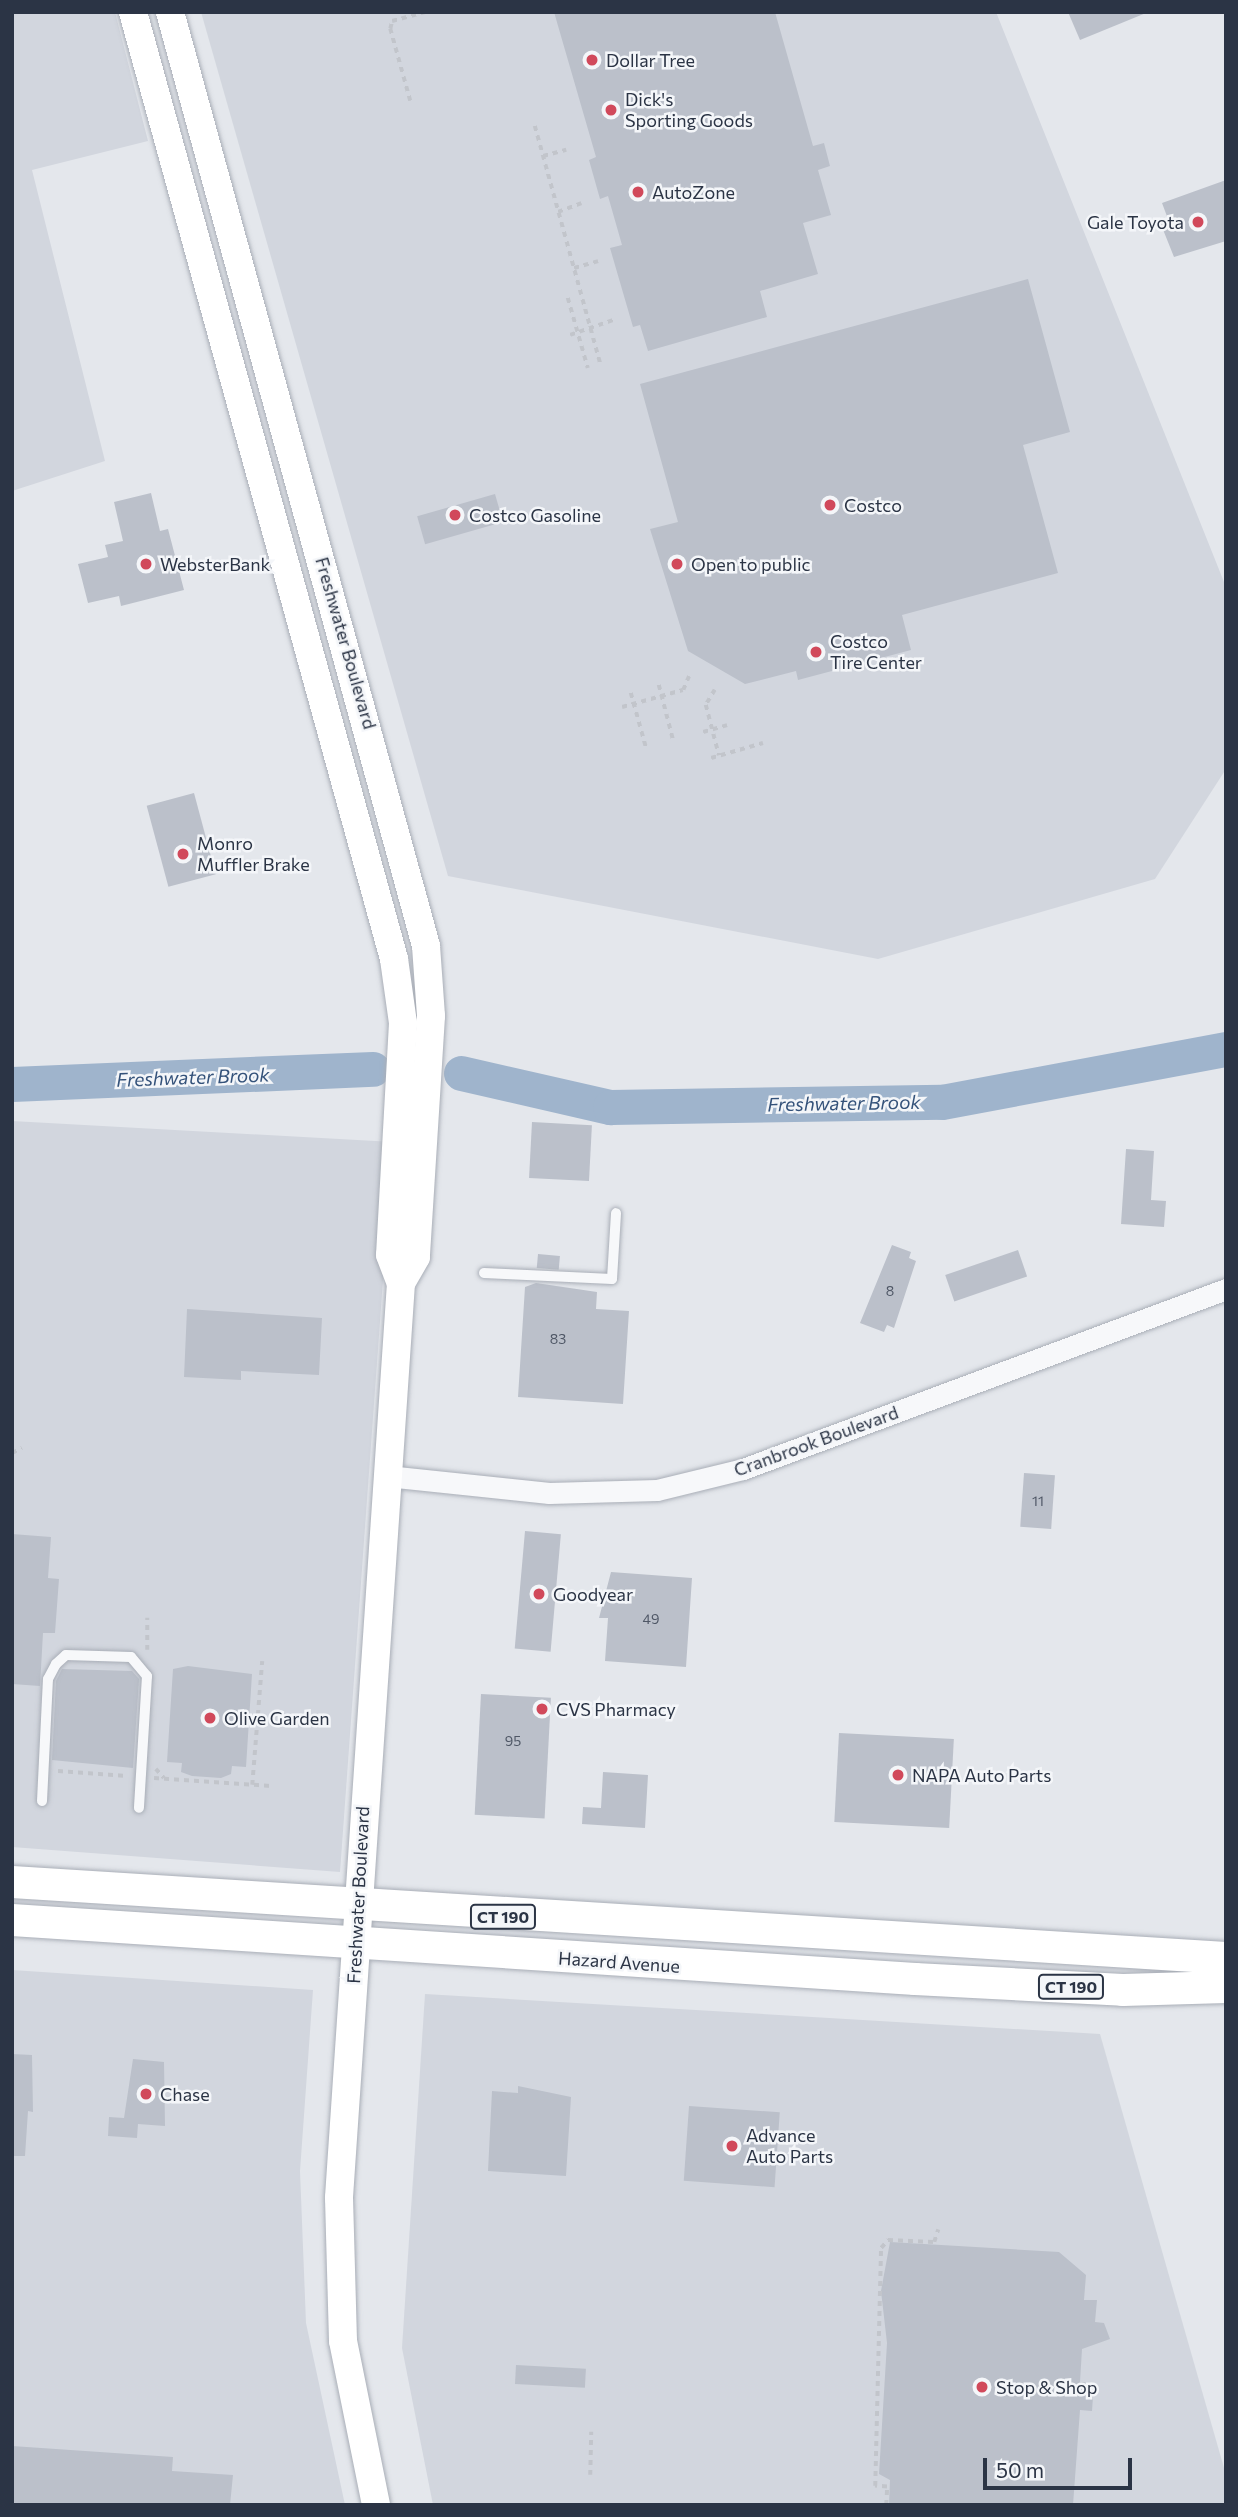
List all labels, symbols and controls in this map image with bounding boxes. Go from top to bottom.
place label: Dollar Tree [606,49,695,71]
marker: Dollar Tree [584,52,600,68]
place label: Dick's Sporting Goods [625,89,753,132]
marker: Dick's Sporting Goods [603,102,619,118]
place label: AutoZone [652,181,735,203]
marker: AutoZone [630,184,646,200]
place label: Gale Toyota [1087,211,1184,233]
marker: Gale Toyota [1190,214,1206,230]
place label: Costco [844,494,902,516]
marker: Costco [822,497,838,513]
place label: Costco Gasoline [469,504,601,526]
marker: Costco Gasoline [447,507,463,523]
place label: WebsterBank [160,553,270,575]
place label: Open to public [691,553,811,575]
street label: Freshwater Boulevard [311,555,381,731]
marker: WebsterBank [138,556,154,572]
marker: Open to public [669,556,685,572]
place label: Costco Tire Center [830,631,922,674]
marker: Costco Tire Center [808,644,824,660]
place label: Monro Muffler Brake [197,833,310,876]
marker: Monro Muffler Brake [175,846,191,862]
water label: Freshwater Brook [116,1063,270,1091]
water label: Freshwater Brook [767,1090,921,1116]
house number: 8 [886,1283,894,1299]
house number: 83 [550,1331,566,1347]
street label: Cranbrook Boulevard [731,1401,901,1481]
house number: 11 [1032,1493,1044,1509]
place label: Goodyear [553,1583,633,1605]
marker: Goodyear [531,1586,547,1602]
house number: 49 [643,1611,659,1627]
place label: CVS Pharmacy [556,1698,676,1720]
marker: CVS Pharmacy [534,1701,550,1717]
place label: Olive Garden [224,1707,329,1729]
marker: Olive Garden [202,1710,218,1726]
house number: 95 [505,1733,521,1749]
place label: NAPA Auto Parts [912,1764,1051,1786]
marker: NAPA Auto Parts [890,1767,906,1783]
street label: Freshwater Boulevard [343,1806,373,1984]
road number: CT 190 [470,1904,536,1929]
street label: Hazard Avenue [557,1947,681,1977]
road number: CT 190 [1038,1974,1104,1999]
place label: Chase [160,2083,210,2105]
marker: Chase [138,2086,154,2102]
place label: Advance Auto Parts [746,2125,833,2168]
marker: Advance Auto Parts [724,2138,740,2154]
place label: Stop & Shop [996,2376,1097,2398]
marker: Stop & Shop [974,2379,990,2395]
scale bar [986,2444,1135,2488]
text: 50 m [996,2457,1044,2482]

